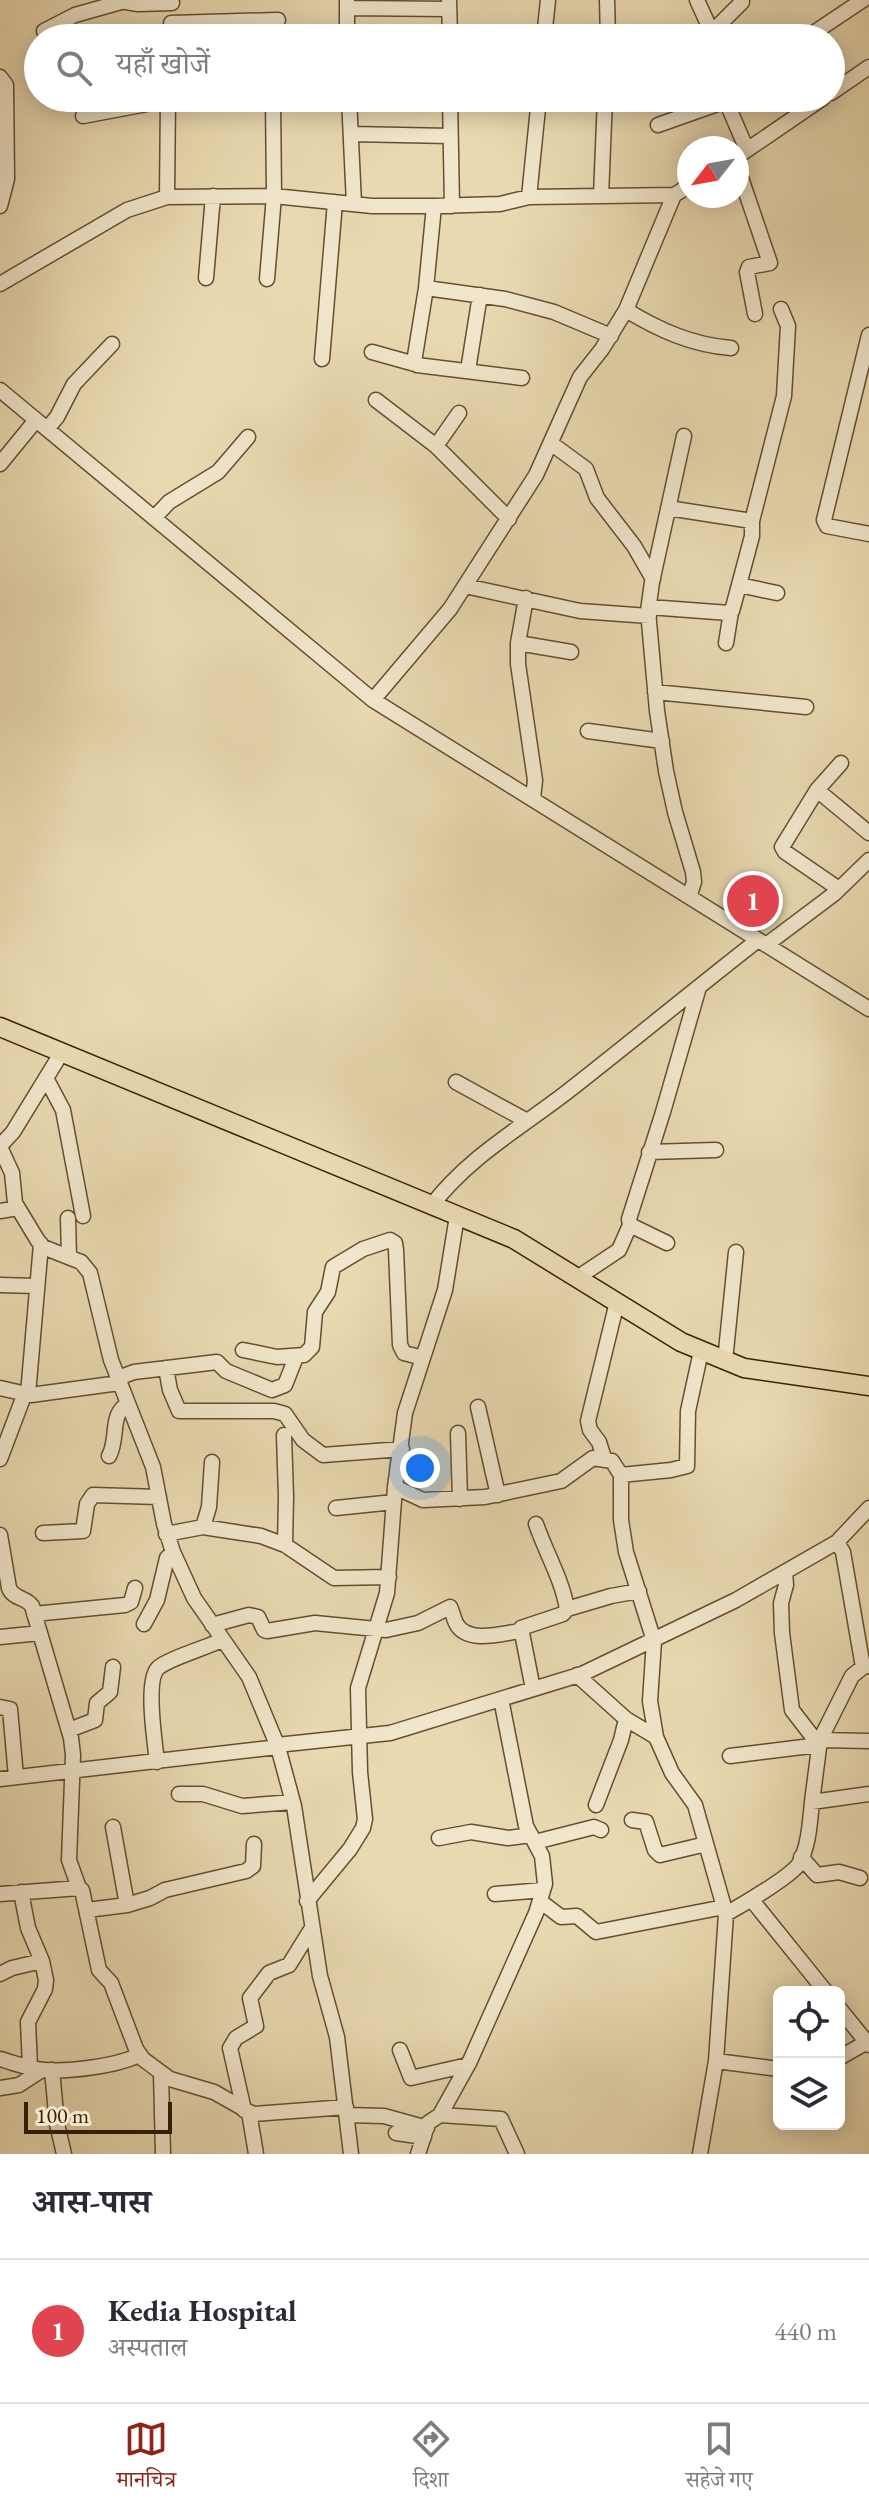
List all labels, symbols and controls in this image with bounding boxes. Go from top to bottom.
search box [24,24,845,112]
text: यहाँ खोजें [116,44,210,83]
icon: search [52,46,96,90]
north arrow [677,136,749,208]
pin: 1 [727,871,779,931]
your location [400,1448,440,1488]
map controls [773,1986,845,2130]
button: locate [773,1986,845,2058]
button: layers [773,2058,845,2130]
scale bar [24,2098,172,2134]
text: 100 m [36,2101,89,2130]
text: आस-पास [32,2179,151,2223]
text: Kedia Hospital [108,2291,297,2330]
text: 1 [51,2314,65,2348]
text: 440 m [774,2314,837,2348]
text: अस्पताल [108,2330,187,2364]
tab: मानचित्र [116,2417,176,2501]
tab: दिशा [409,2417,453,2501]
tab: सहेजे गए [686,2417,753,2501]

